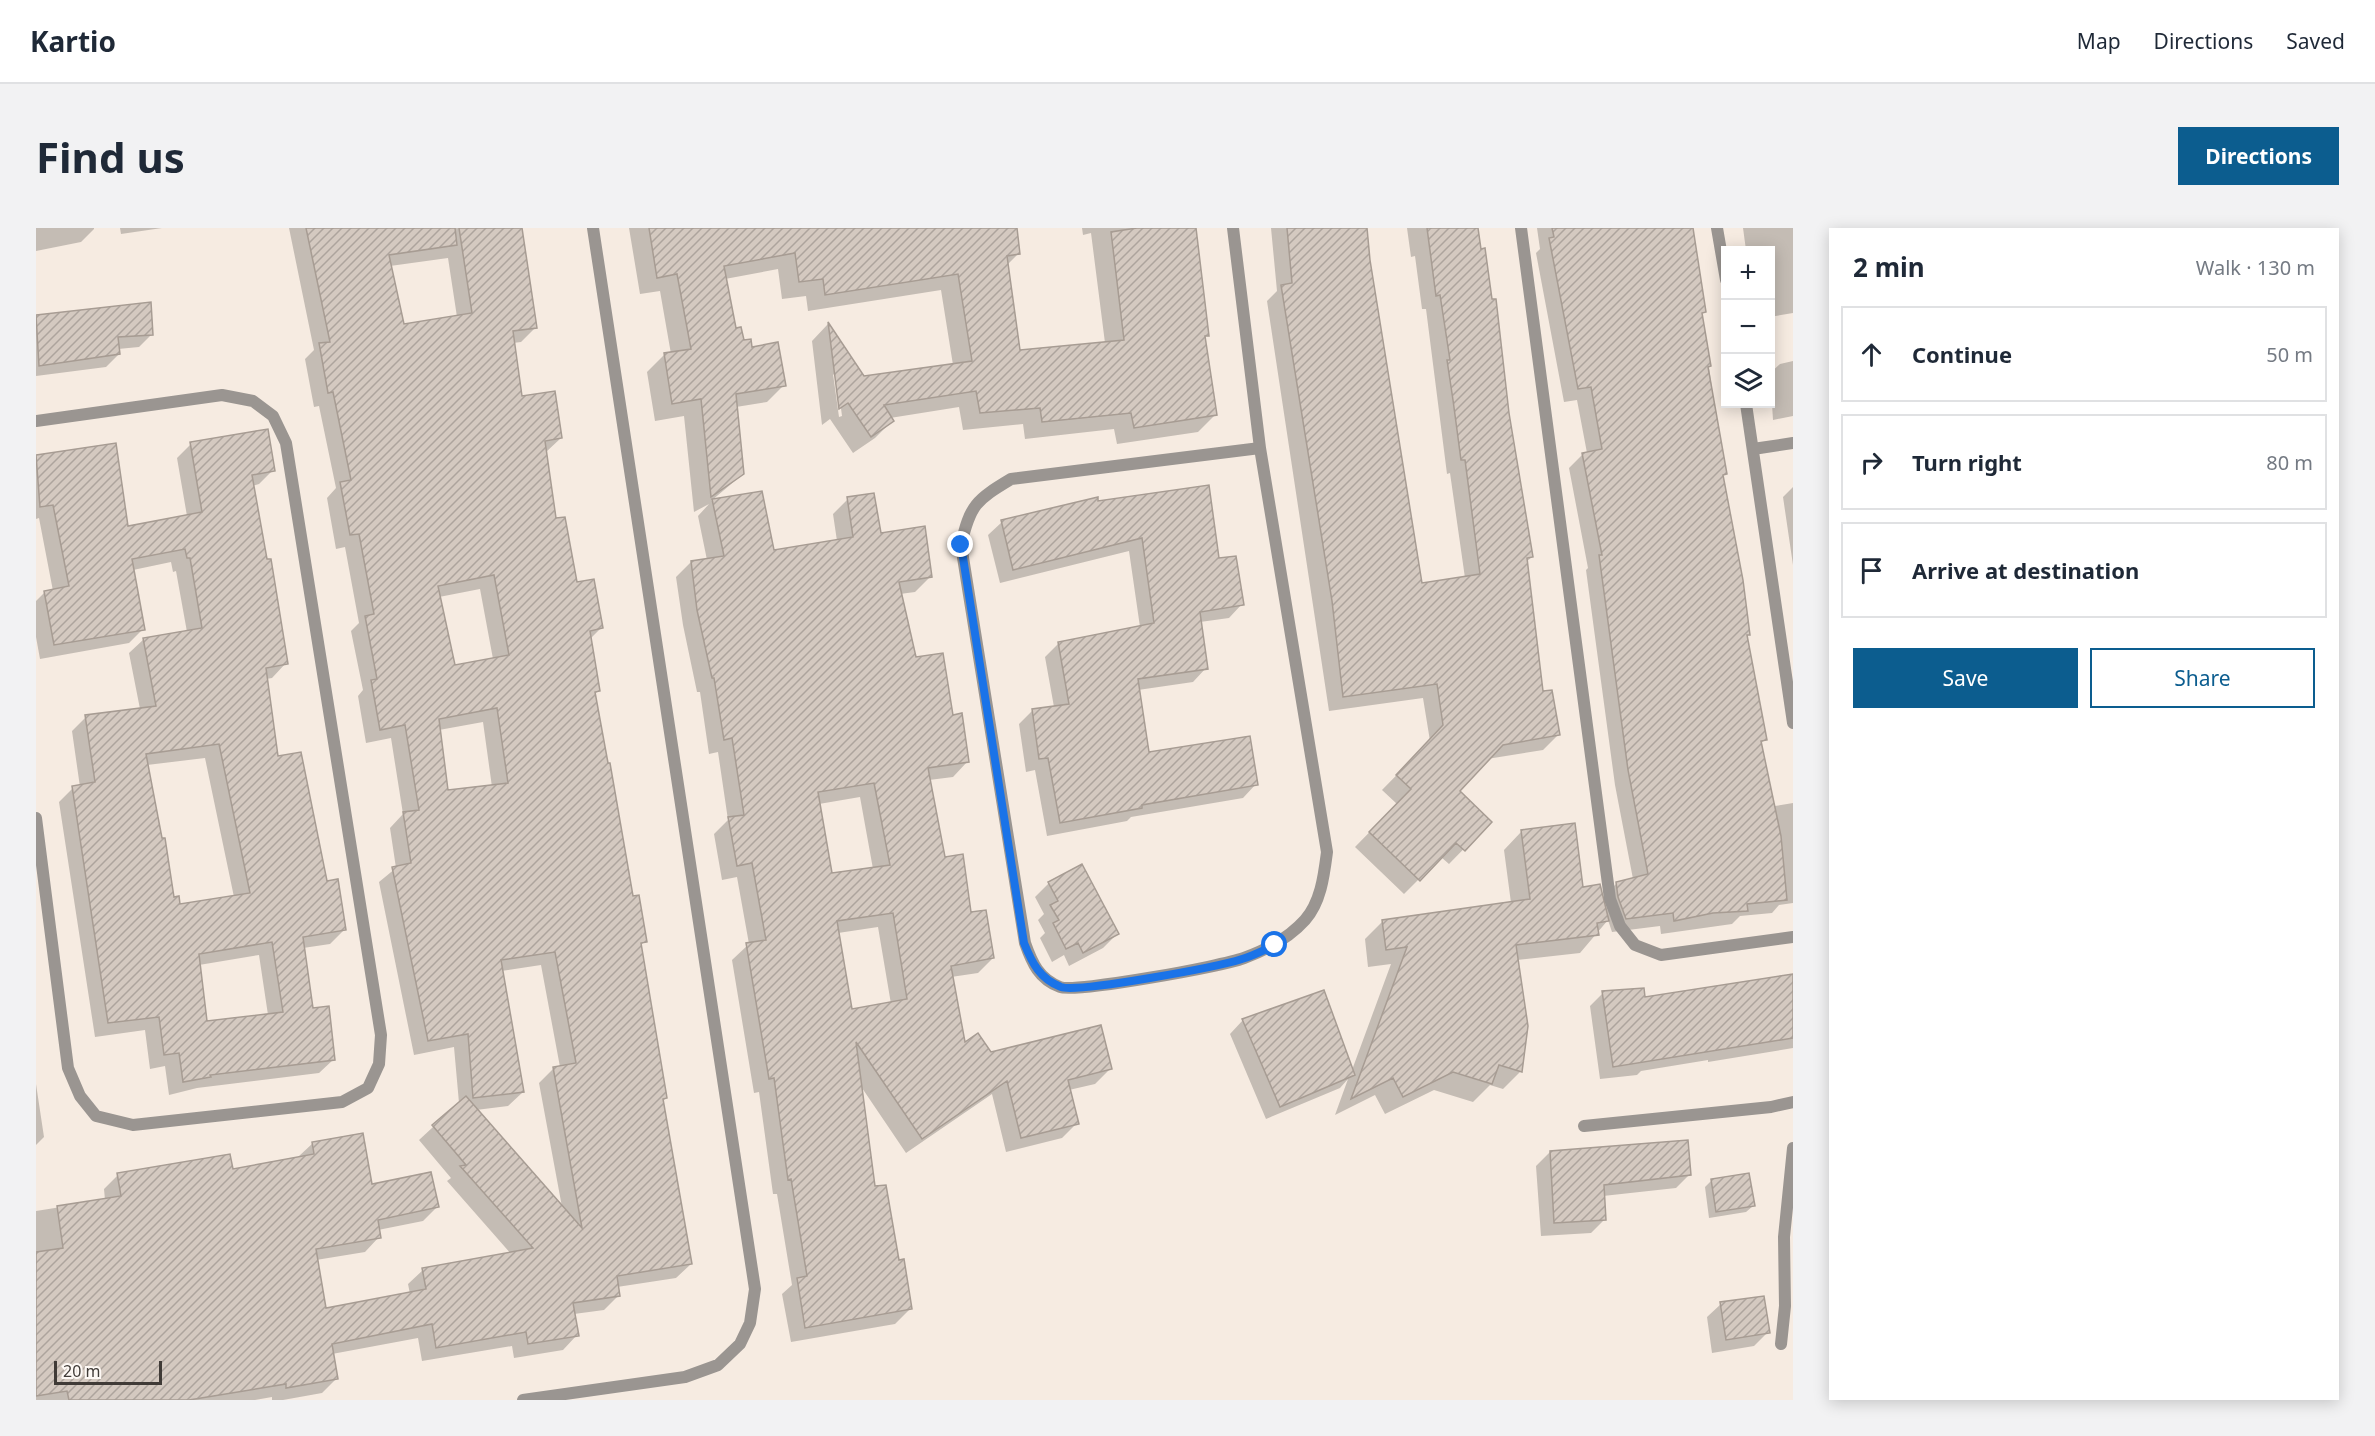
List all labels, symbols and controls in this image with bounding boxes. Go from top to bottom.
text: Kartio [30,22,116,60]
text: Map [2077,27,2121,55]
text: Directions [2154,27,2253,55]
text: Saved [2286,27,2345,55]
button: Directions [2178,127,2339,185]
text: Find us [36,128,185,185]
map controls [1721,246,1775,408]
button: + [1721,246,1775,300]
text: 2 min [1853,249,1925,285]
text: Walk · 130 m [2196,254,2315,281]
button: − [1721,300,1775,354]
icon: ahead [1855,338,1888,371]
text: Continue [1912,339,2012,369]
text: 50 m [2266,341,2313,368]
button: layers [1721,354,1775,408]
icon: right [1855,446,1888,479]
text: Turn right [1912,447,2022,477]
text: 80 m [2266,449,2313,476]
route end [947,531,973,557]
icon: arrive [1855,554,1888,587]
text: Arrive at destination [1912,555,2139,585]
button: Save [1853,648,2078,708]
button: Share [2090,648,2315,708]
route start [1261,931,1287,957]
scale bar [54,1358,162,1386]
text: 20 m [63,1360,100,1382]

